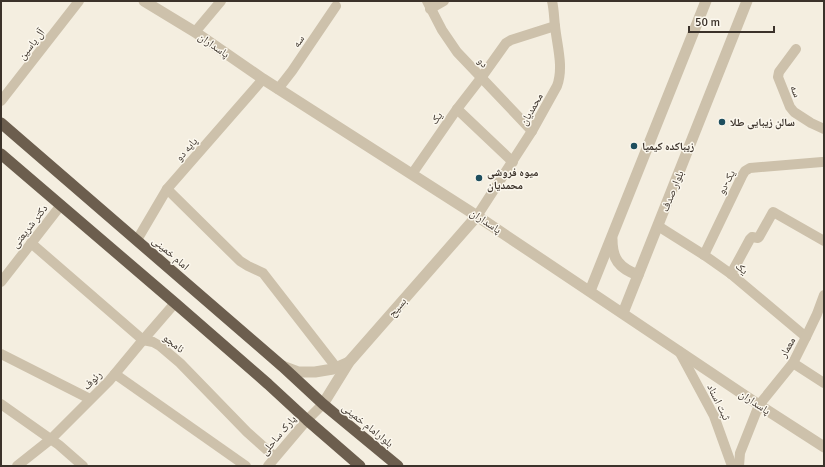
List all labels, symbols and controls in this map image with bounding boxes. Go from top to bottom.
scale bar [689,8,774,34]
text: 50 m [695,15,720,30]
street label: آل یاسین [15,26,48,62]
street label: پاسداران [196,30,232,61]
street label: سه [290,33,307,50]
street label: دو [475,54,491,71]
street label: سه [787,83,804,99]
street label: محمدیان [517,91,546,128]
street label: یک [428,109,446,127]
place label: سالن زیبایی طلا [730,116,795,130]
marker: سالن زیبایی طلا [717,117,727,127]
street label: پایه دو [172,135,200,164]
place label: زیباکده کیمیا [642,140,694,153]
marker: زیباکده کیمیا [629,141,639,151]
place label: میوه فروشی محمدیان [487,166,538,193]
street label: یک-دو [715,167,738,197]
street label: بلوار صدف [658,169,687,214]
marker: میوه فروشی محمدیان [474,173,484,183]
street label: دکتر شریعتی [8,202,51,251]
street label: پاسداران [468,206,504,237]
street label: امام خمینی [150,234,192,273]
street label: یک [733,259,751,278]
street label: بسیح [385,295,409,320]
street label: نامجو [161,331,187,356]
street label: معمار [776,335,798,361]
street label: رئوف [80,368,105,393]
street label: ثبت اسناد [704,382,733,423]
street label: پاسداران [737,387,773,418]
street label: بلوارامام خمینی [339,401,396,450]
street label: پارک ساحلی [258,412,299,458]

